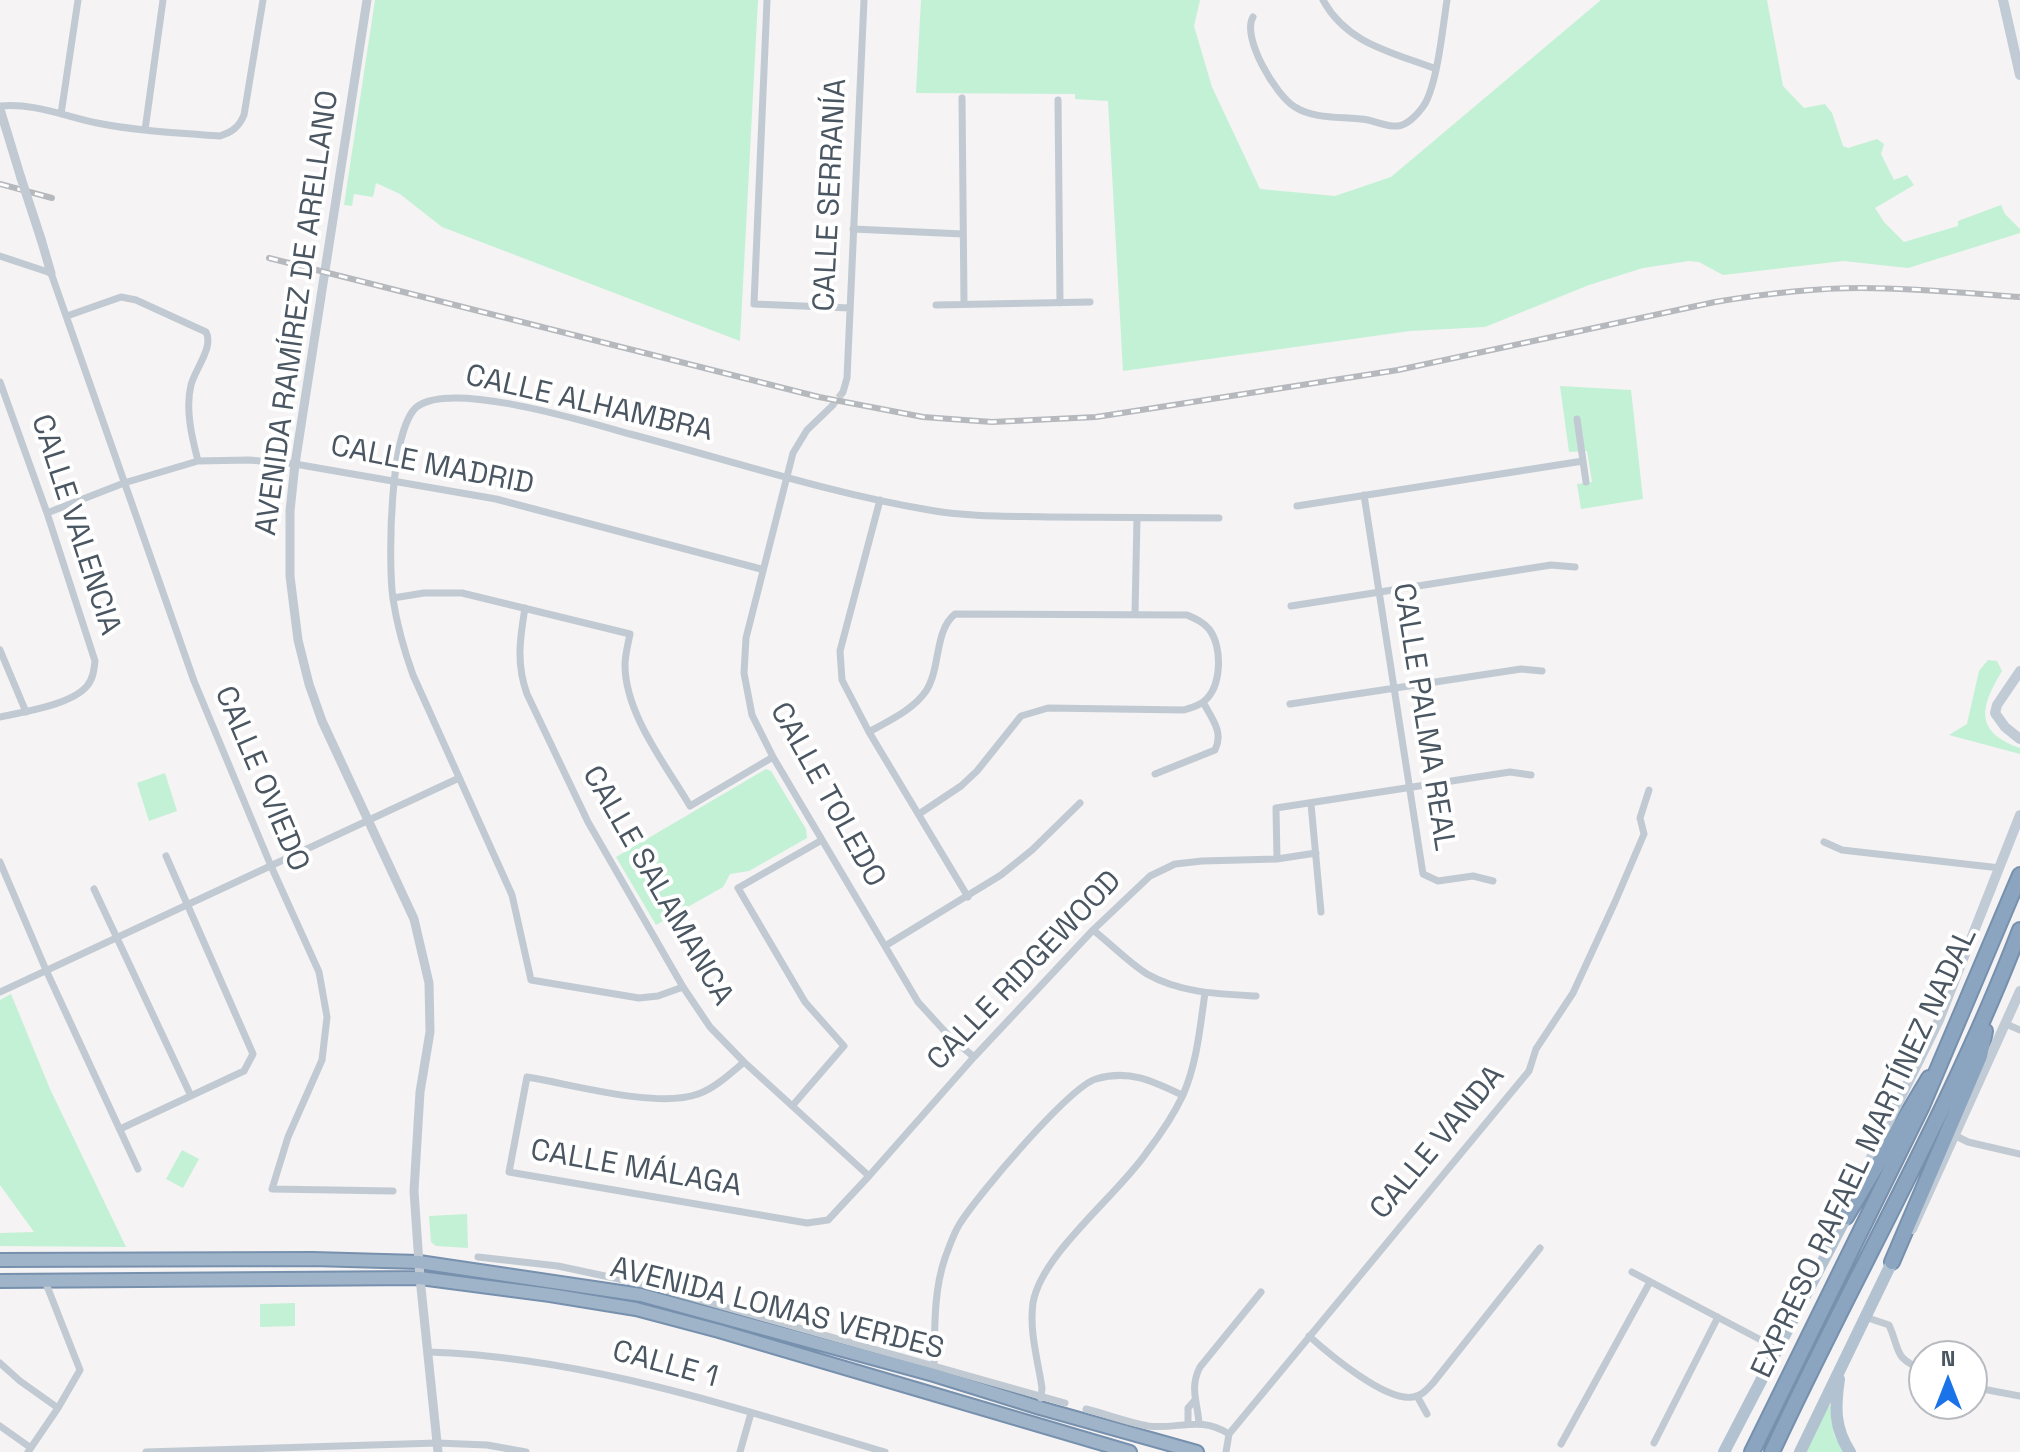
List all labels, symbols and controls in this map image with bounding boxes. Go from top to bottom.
street label: CALLE SERRANÍA [807,77,855,313]
street label: AVENIDA RAMÍREZ DE ARELLANO [249,88,347,538]
street label: CALLE ALHAMBRA [462,358,716,450]
street label: CALLE VALENCIA [22,410,128,640]
street label: CALLE MADRID [327,429,537,503]
street label: CALLE PALMA REAL [1384,581,1462,853]
street label: CALLE OVIEDO [206,681,316,877]
street label: CALLE TOLEDO [761,696,893,894]
street label: CALLE SALAMANCA [574,760,740,1012]
street label: CALLE RIDGEWOOD [921,864,1129,1078]
street label: EXPRESO RAFAEL MARTÍNEZ NADAL [1745,922,1985,1384]
street label: CALLE VANDA [1363,1059,1513,1227]
street label: CALLE MÁLAGA [528,1133,744,1205]
street label: AVENIDA LOMAS VERDES [606,1250,948,1368]
street label: CALLE 1 [608,1334,722,1396]
north arrow [1908,1340,1988,1420]

